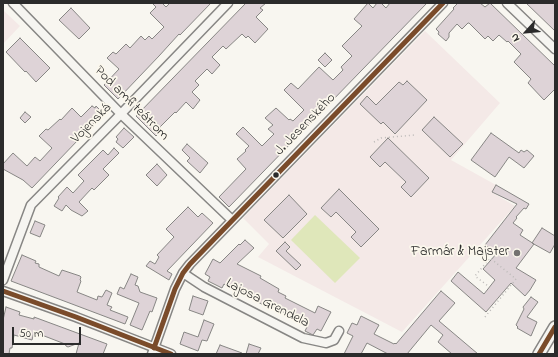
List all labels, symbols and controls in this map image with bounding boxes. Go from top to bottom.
north arrow [506,12,546,52]
text: N [506,31,524,44]
street label: Pod amfiteátrom [90,63,172,145]
street label: J. Jesenského [272,90,340,160]
street label: Vojenská [68,100,116,148]
unlabelled marker [271,170,281,180]
place label: Farmár & Majster [411,245,509,261]
marker: Farmár & Majster [512,248,522,258]
street label: Lajosa Grendela [222,276,312,332]
scale bar [14,319,83,345]
text: 50 m [19,325,43,343]

